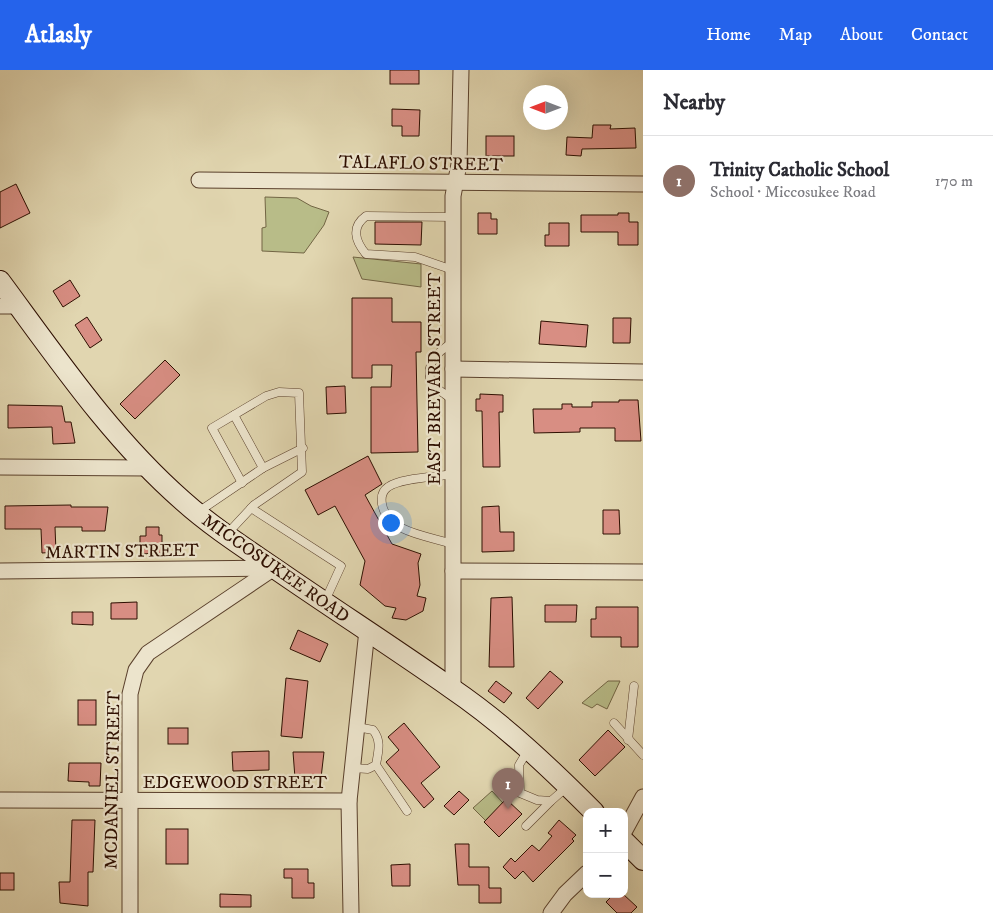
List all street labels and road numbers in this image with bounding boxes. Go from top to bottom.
street label: TALAFLO STREET [339,152,504,176]
street label: EAST BREVARD STREET [424,272,446,485]
street label: MICCOSUKEE ROAD [197,510,353,628]
street label: MARTIN STREET [45,540,199,564]
street label: MCDANIEL STREET [100,690,126,870]
street label: EDGEWOOD STREET [143,772,328,794]

